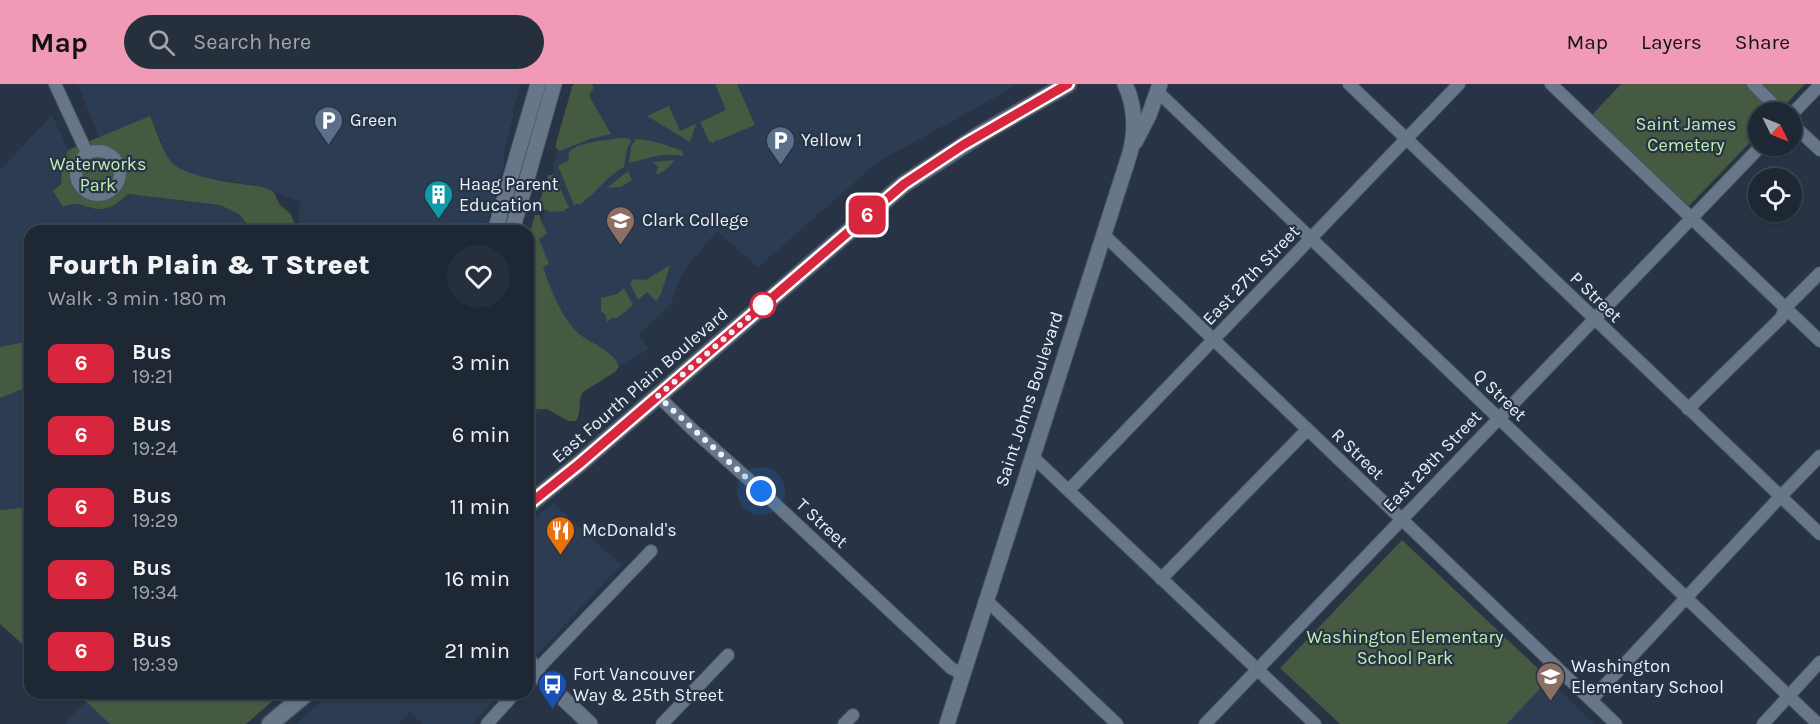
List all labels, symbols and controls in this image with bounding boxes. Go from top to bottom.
search box [124,15,544,69]
text: Map [30,26,88,59]
icon: search [145,26,178,59]
text: Search here [193,29,311,55]
text: Map [1566,30,1608,54]
text: Layers [1641,30,1702,54]
text: Share [1735,30,1790,54]
north arrow [1748,102,1802,156]
map controls [1748,102,1802,222]
parking icon: Green [313,104,345,146]
place label: Green [350,109,397,131]
park label: Saint James Cemetery [1636,113,1736,156]
parking icon: Yellow 1 [764,124,796,166]
place label: Yellow 1 [801,129,862,151]
park label: Waterworks Park [50,153,146,196]
button: locate [1748,168,1802,222]
place label: Haag Parent Education [459,173,559,216]
building icon: Haag Parent Education [422,178,454,220]
line badge: 6 [848,196,886,234]
text: 6 [861,203,873,227]
school or university icon: Clark College [605,204,637,246]
place label: Clark College [642,209,749,231]
street label: East 27th Street [1198,220,1304,330]
button: heart [447,245,510,308]
text: Fourth Plain & T Street [48,248,370,281]
street label: P Street [1565,267,1627,327]
text: Walk · 3 min · 180 m [48,287,227,310]
unlabelled marker [750,292,776,318]
street label: East Fourth Plain Boulevard [547,302,733,468]
street label: Saint Johns Boulevard [990,309,1068,489]
text: Bus [132,339,172,365]
text: 3 min [451,350,510,376]
text: 6 [75,351,87,375]
street label: Q Street [1469,364,1531,426]
text: 19:21 [132,365,173,388]
street label: East 29th Street [1378,405,1486,516]
text: Bus [132,411,172,437]
text: 6 min [452,422,510,448]
text: 6 [75,423,87,447]
street label: R Street [1327,424,1389,485]
text: 19:24 [132,437,178,460]
your location [746,476,776,506]
text: Bus [132,483,172,509]
text: 11 min [450,494,510,520]
street label: T Street [792,494,853,553]
text: 6 [75,495,87,519]
text: 19:29 [132,509,178,532]
restaurant icon: McDonald's [545,514,577,556]
place label: McDonald's [582,519,677,541]
text: Bus [132,555,172,581]
text: 16 min [444,566,510,592]
text: 6 [75,567,87,591]
text: 19:34 [132,581,178,604]
park label: Washington Elementary School Park [1307,626,1504,669]
text: Bus [132,627,172,653]
text: 21 min [444,638,510,664]
text: 6 [75,639,87,663]
text: 19:39 [132,653,178,676]
place label: Washington Elementary School [1571,655,1724,698]
school or university icon: Washington Elementary School [1534,660,1566,702]
place label: Fort Vancouver Way & 25th Street [573,663,724,706]
bus stop icon: Fort Vancouver Way & 25th Street [536,668,568,710]

